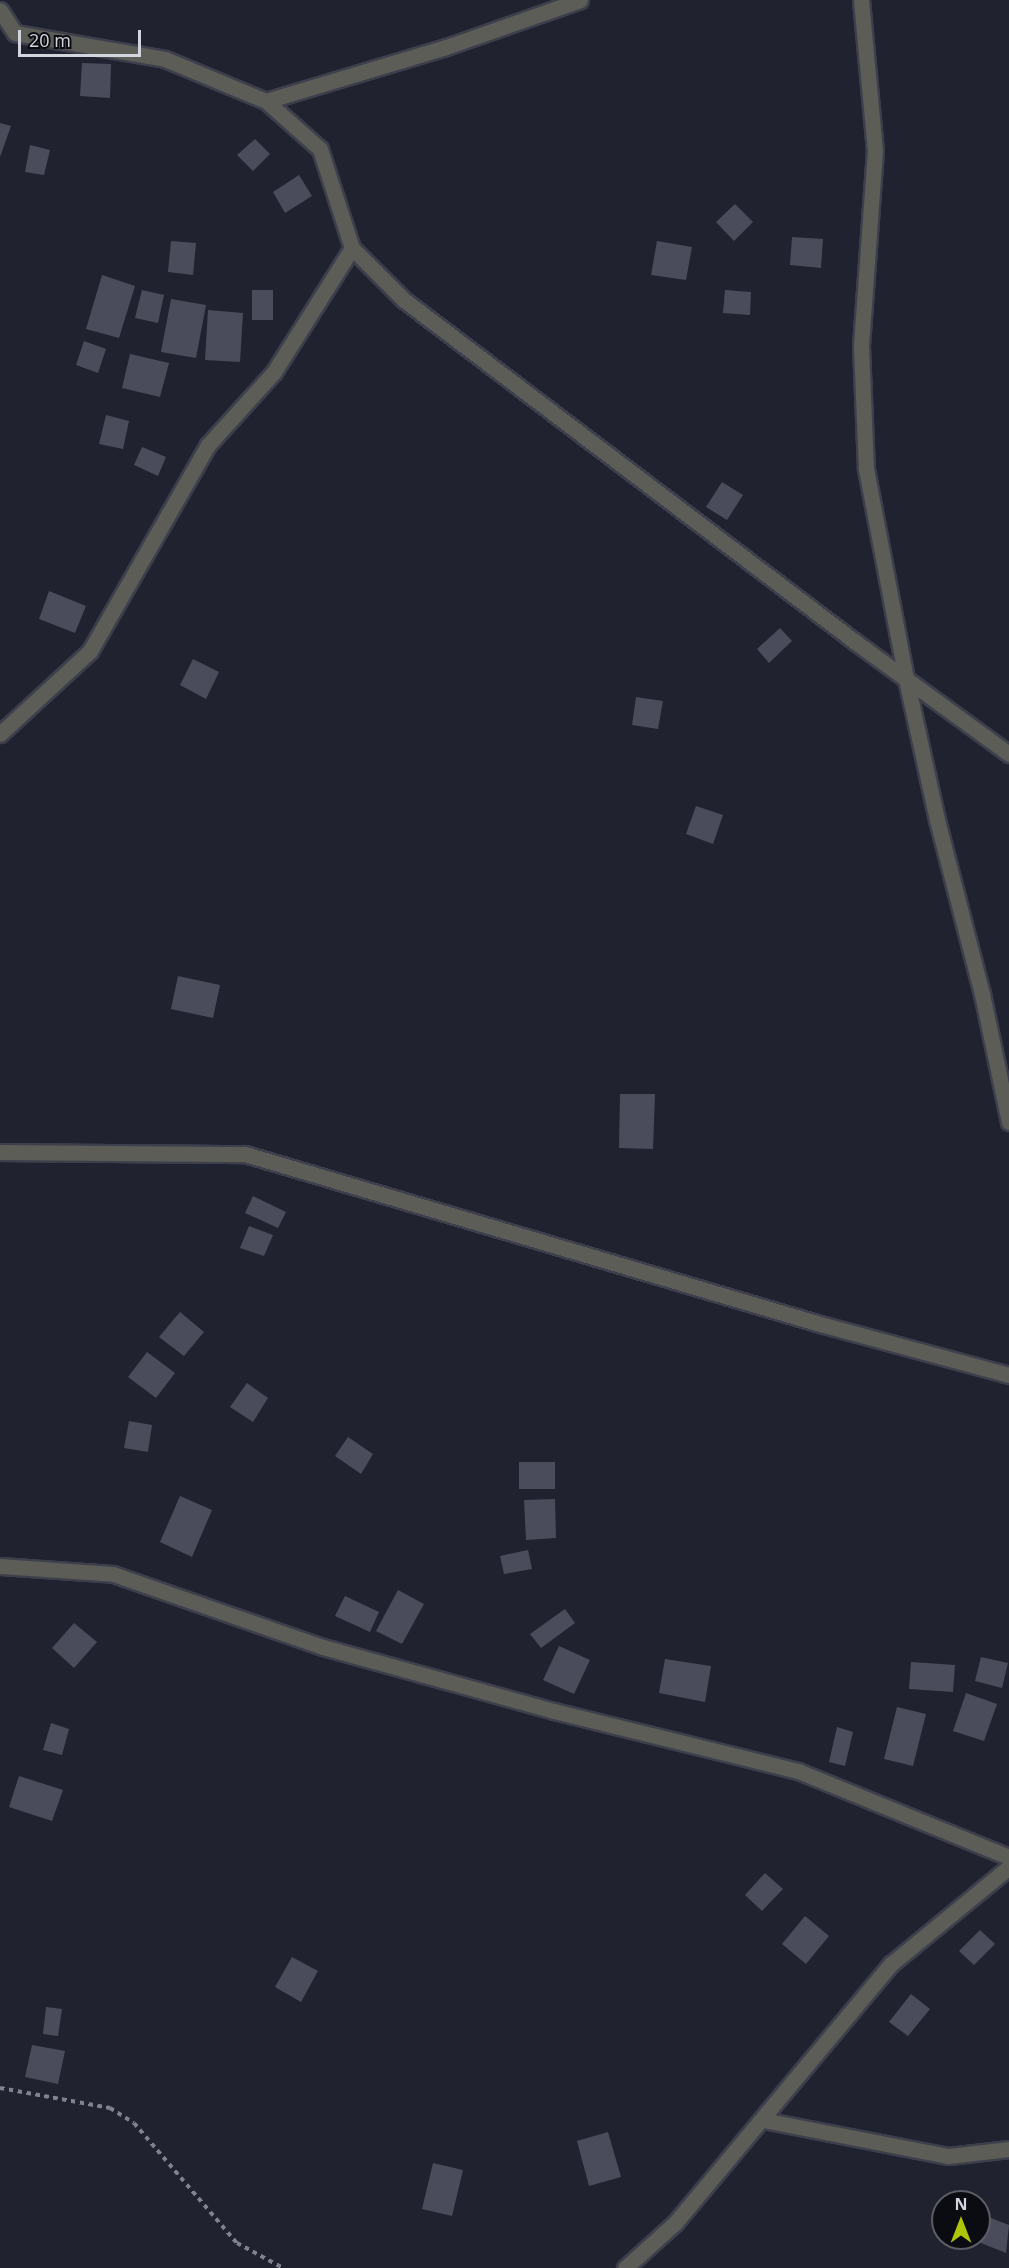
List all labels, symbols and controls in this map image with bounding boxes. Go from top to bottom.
scale bar [21,18,144,56]
text: 20 m [29,28,71,52]
north arrow [931,2190,991,2250]
text: N [954,2193,968,2215]

